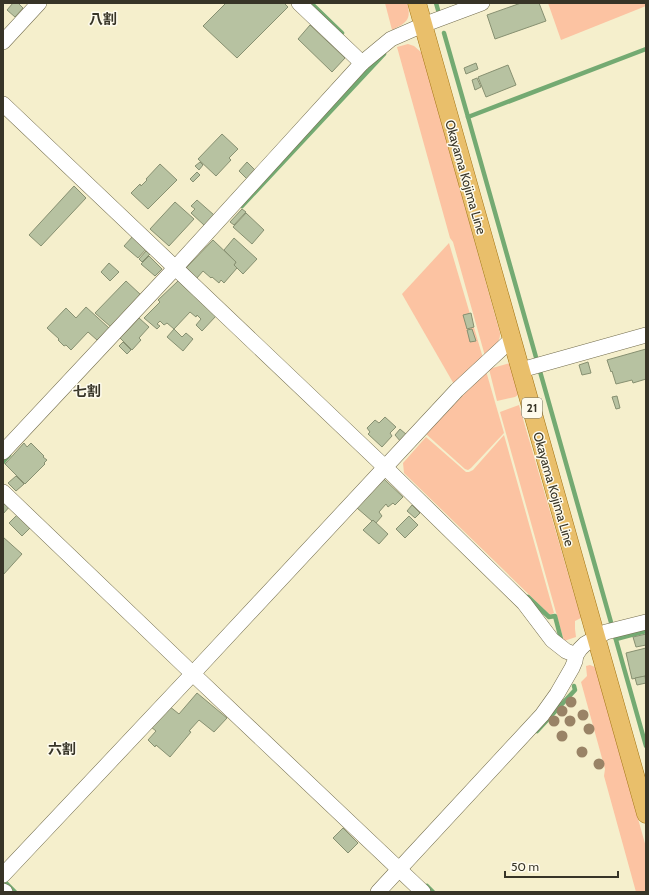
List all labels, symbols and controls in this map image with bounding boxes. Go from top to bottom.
district label: 八割 [89,10,117,28]
street label: Okayama Kojima Line [441,118,490,237]
district label: 七割 [73,382,101,400]
road number: 21 [522,398,542,418]
street label: Okayama Kojima Line [529,430,578,549]
district label: 六割 [48,740,76,758]
scale bar [505,853,618,879]
text: 50 m [511,859,539,874]

